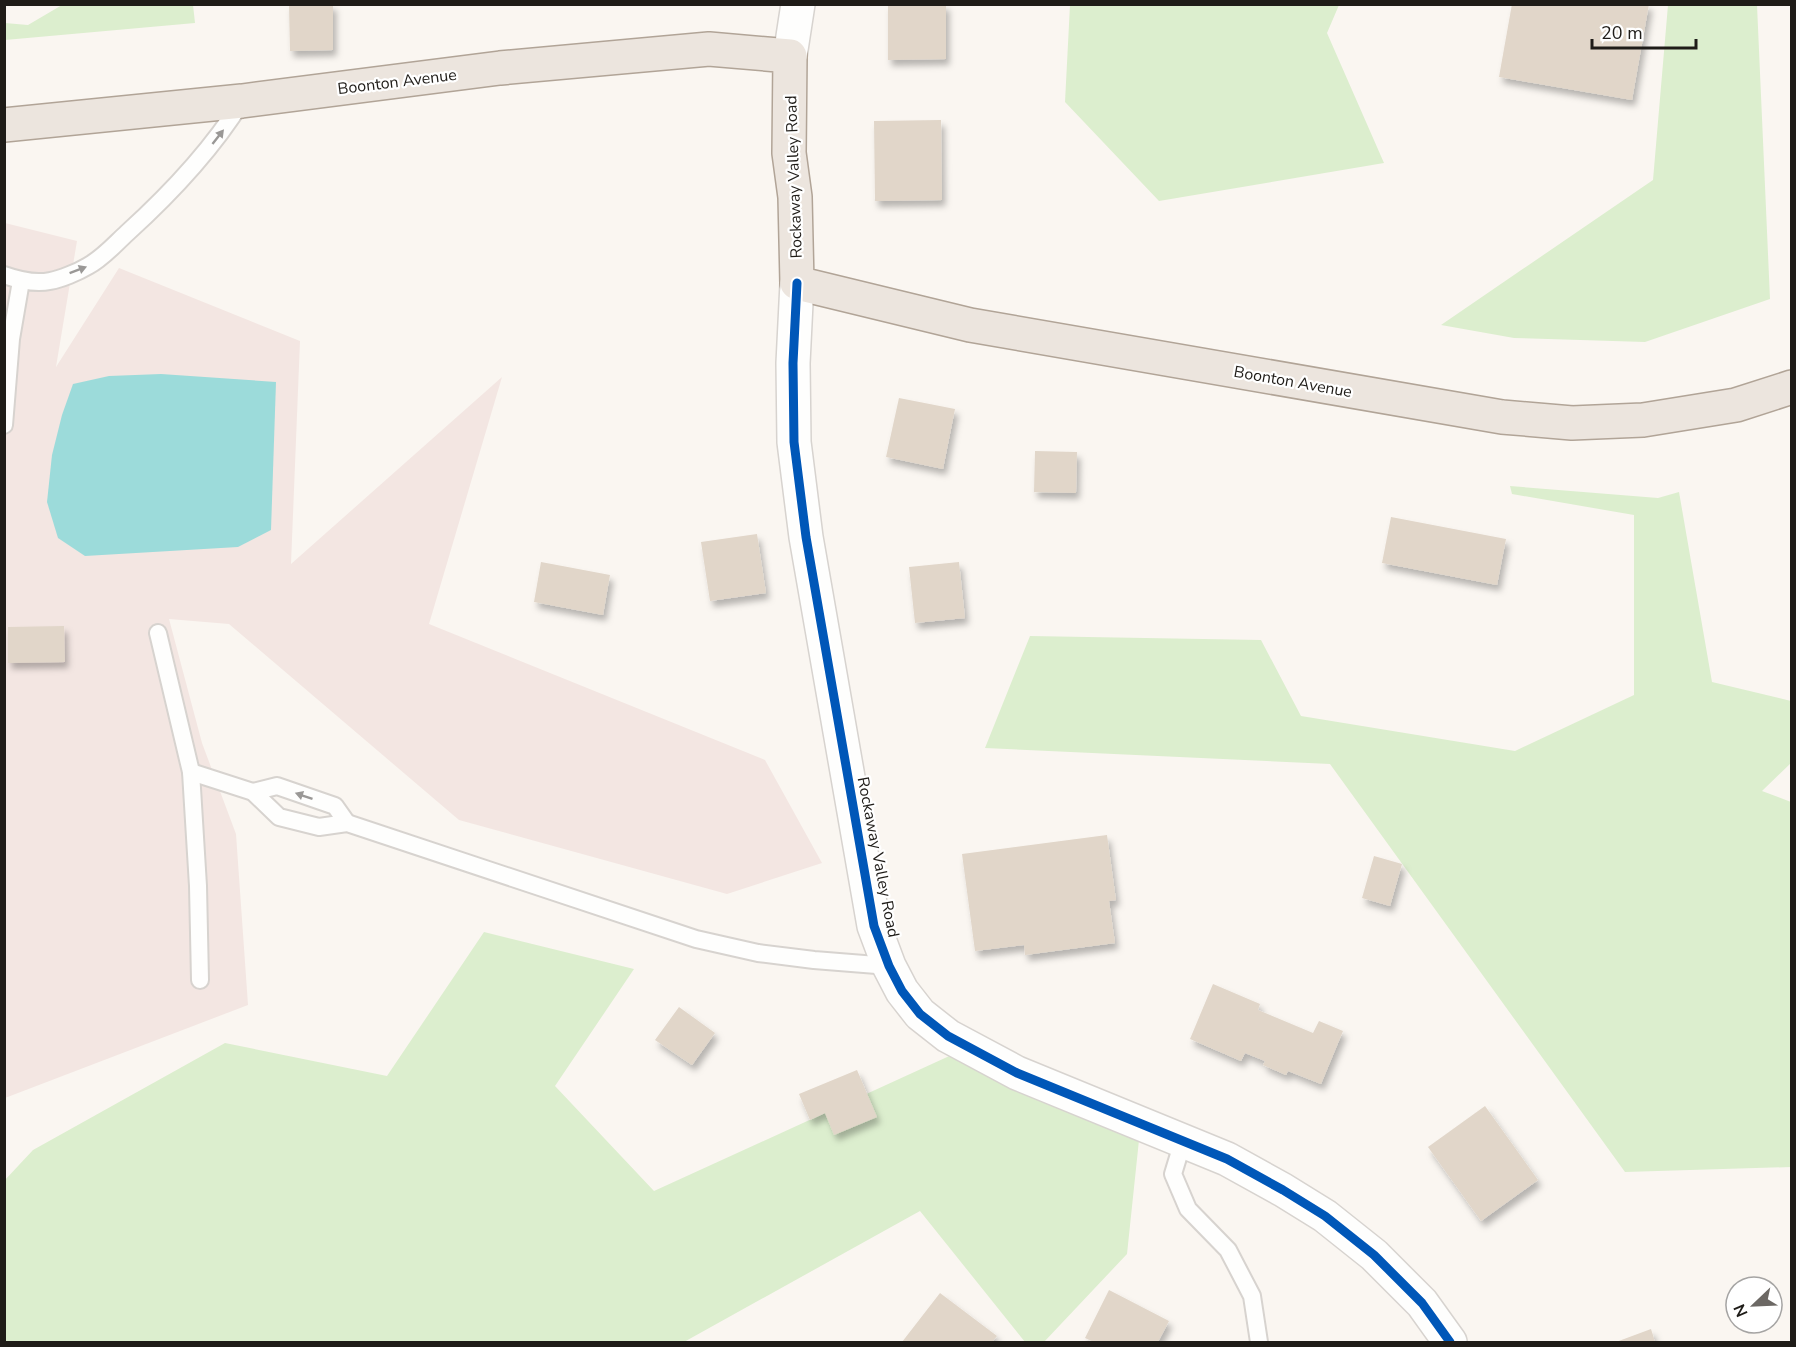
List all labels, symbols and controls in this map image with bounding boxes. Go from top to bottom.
scale bar [1592,12,1696,50]
text: 20 m [1601,21,1643,45]
street label: Boonton Avenue [336,64,458,100]
street label: Rockaway Valley Road [780,95,808,259]
one-way arrow [212,129,225,145]
one-way arrow [69,265,87,274]
street label: Boonton Avenue [1232,361,1354,403]
street label: Rockaway Valley Road [852,775,904,939]
one-way arrow [295,790,313,800]
north arrow [1724,1275,1784,1335]
text: N [1729,1301,1754,1320]

